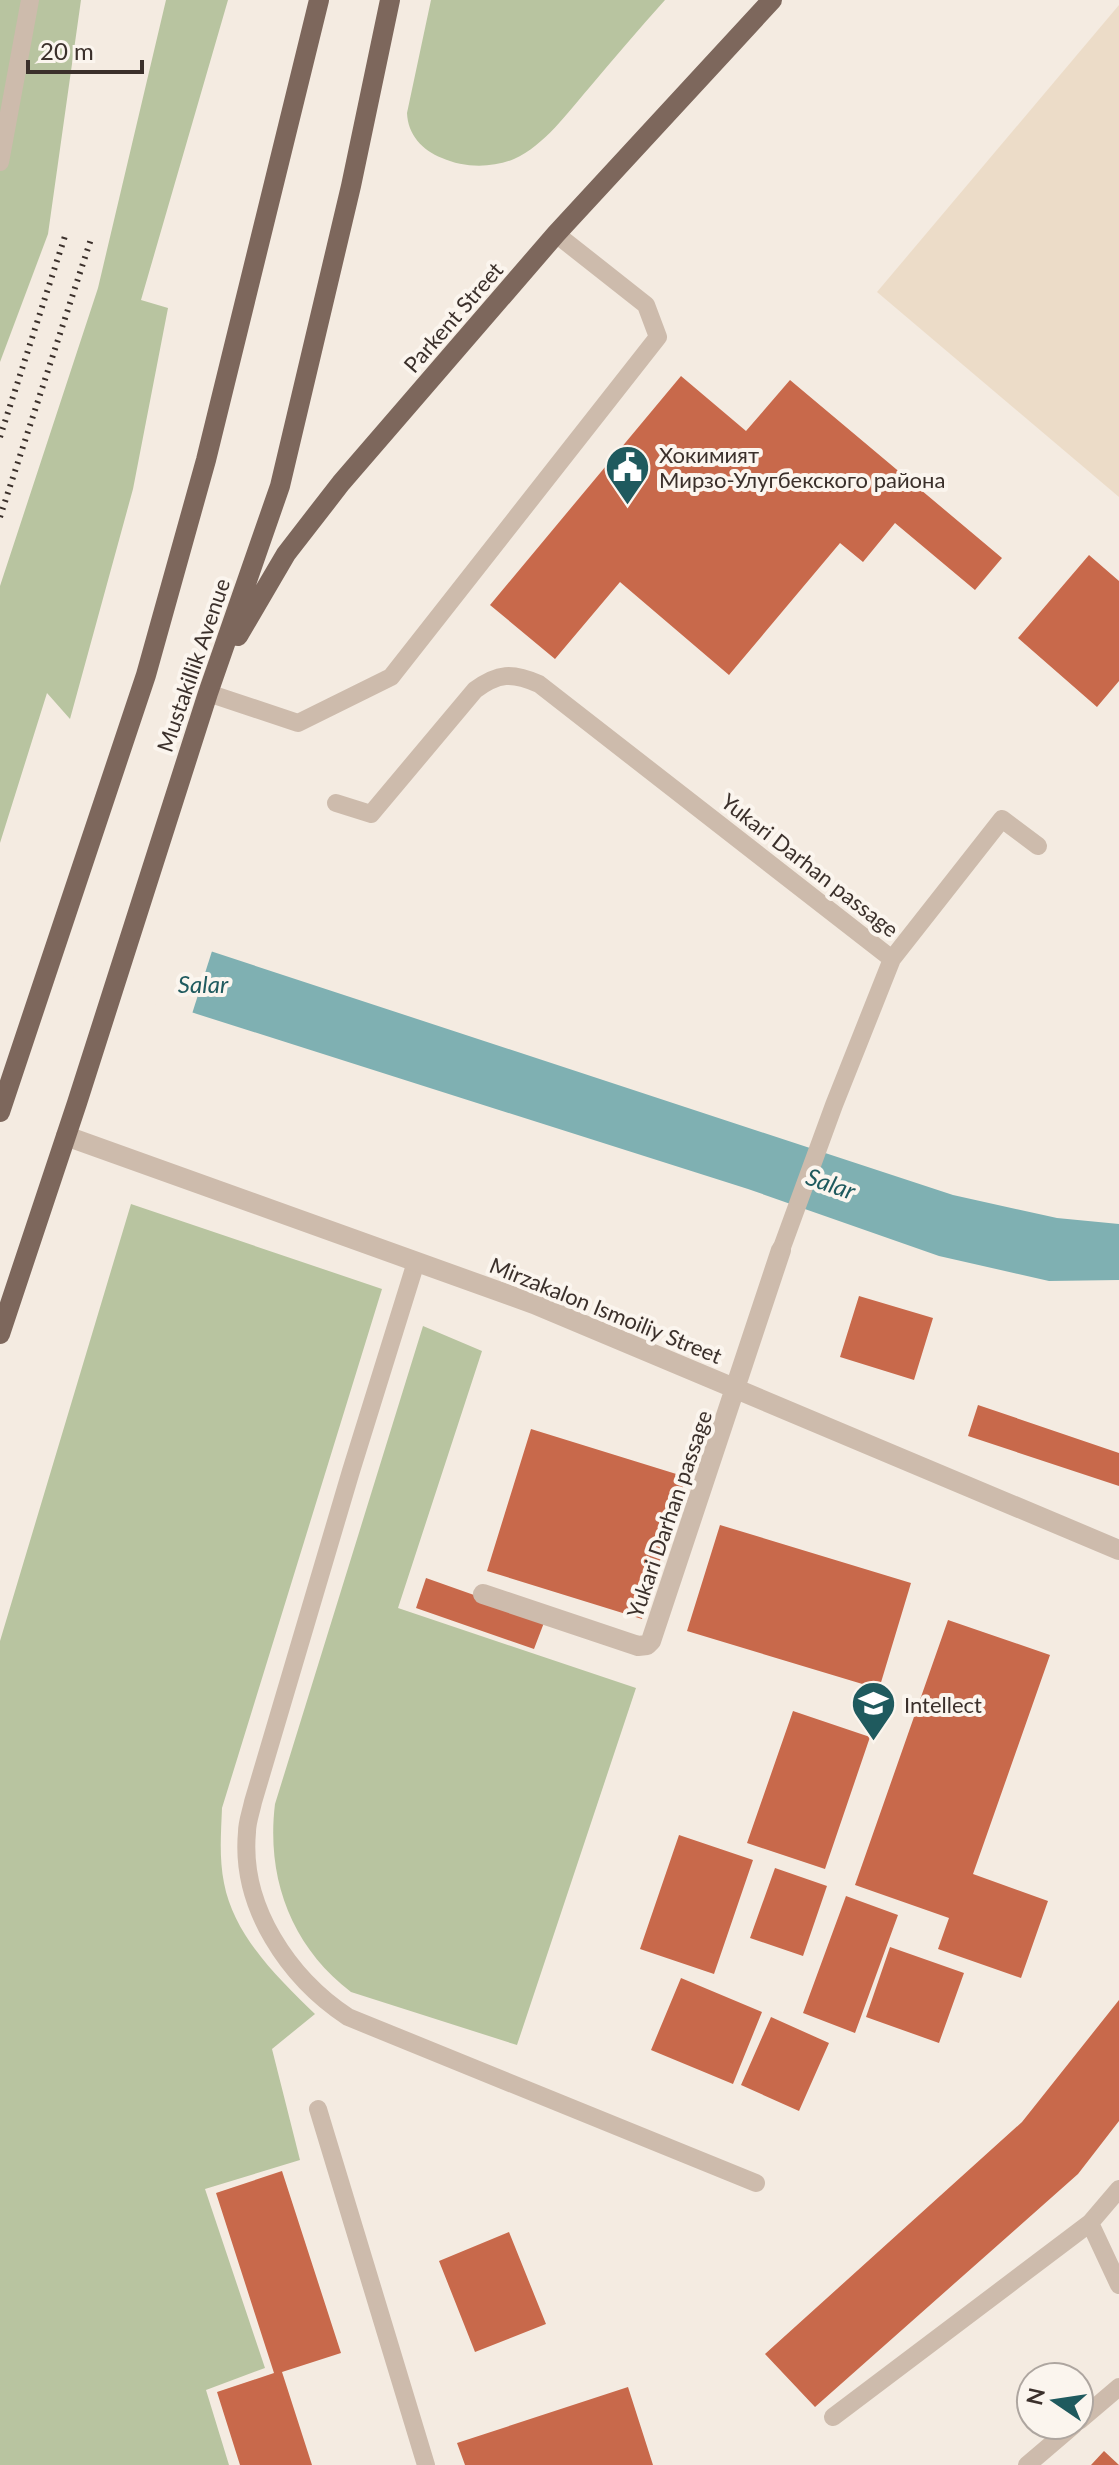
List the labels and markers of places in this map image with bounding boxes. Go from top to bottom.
place label: Хокимият Мирзо-Улугбекского района [659,441,945,493]
public building icon: Хокимият Мирзо-Улугбекского района [604,443,652,506]
school or university icon: Intellect [849,1680,897,1743]
place label: Intellect [904,1691,982,1718]

